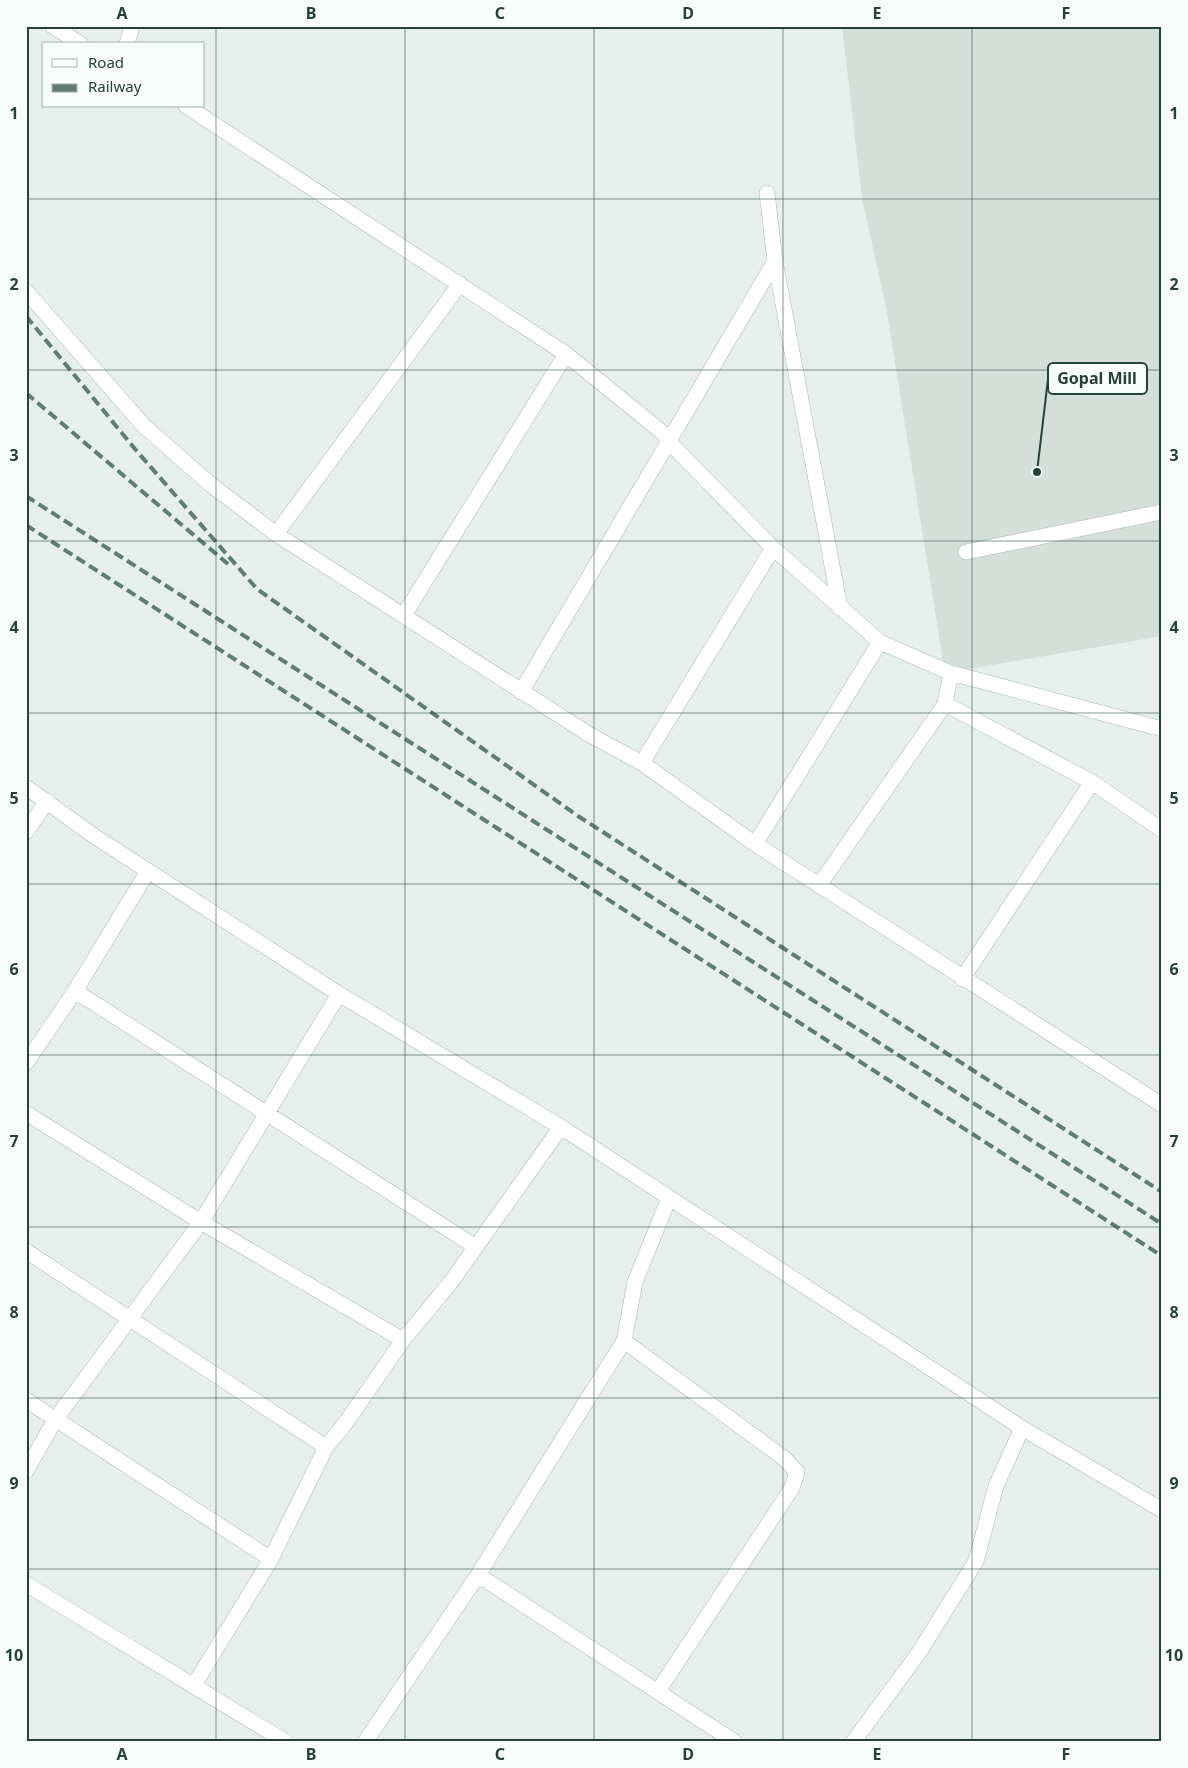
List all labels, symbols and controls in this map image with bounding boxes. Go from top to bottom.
text: A [116,2,128,24]
text: B [306,2,316,24]
text: C [495,2,505,24]
text: D [682,2,694,24]
text: E [873,2,882,24]
text: F [1062,2,1070,24]
legend [42,42,205,108]
text: Road [88,52,124,72]
text: Railway [88,76,142,96]
text: 1 [9,102,19,124]
text: 1 [1169,102,1179,124]
text: 2 [9,273,19,295]
text: 2 [1169,273,1179,295]
callout: Gopal Mill [1048,363,1147,394]
text: Gopal Mill [1057,367,1137,389]
text: 3 [9,444,19,466]
text: 3 [1169,444,1179,466]
text: 4 [9,616,19,638]
text: 4 [1169,616,1179,638]
text: 5 [9,787,19,809]
text: 5 [1169,787,1179,809]
text: 6 [9,958,19,980]
text: 6 [1169,958,1179,980]
text: 7 [9,1130,19,1152]
text: 7 [1169,1130,1179,1152]
text: 8 [9,1301,19,1323]
text: 8 [1169,1301,1179,1323]
text: 9 [9,1472,19,1494]
text: 9 [1169,1472,1179,1494]
text: 10 [5,1644,23,1666]
text: 10 [1165,1644,1183,1666]
text: A [116,1743,128,1765]
text: B [306,1743,316,1765]
text: C [495,1743,505,1765]
text: D [682,1743,694,1765]
text: E [873,1743,882,1765]
text: F [1062,1743,1070,1765]

